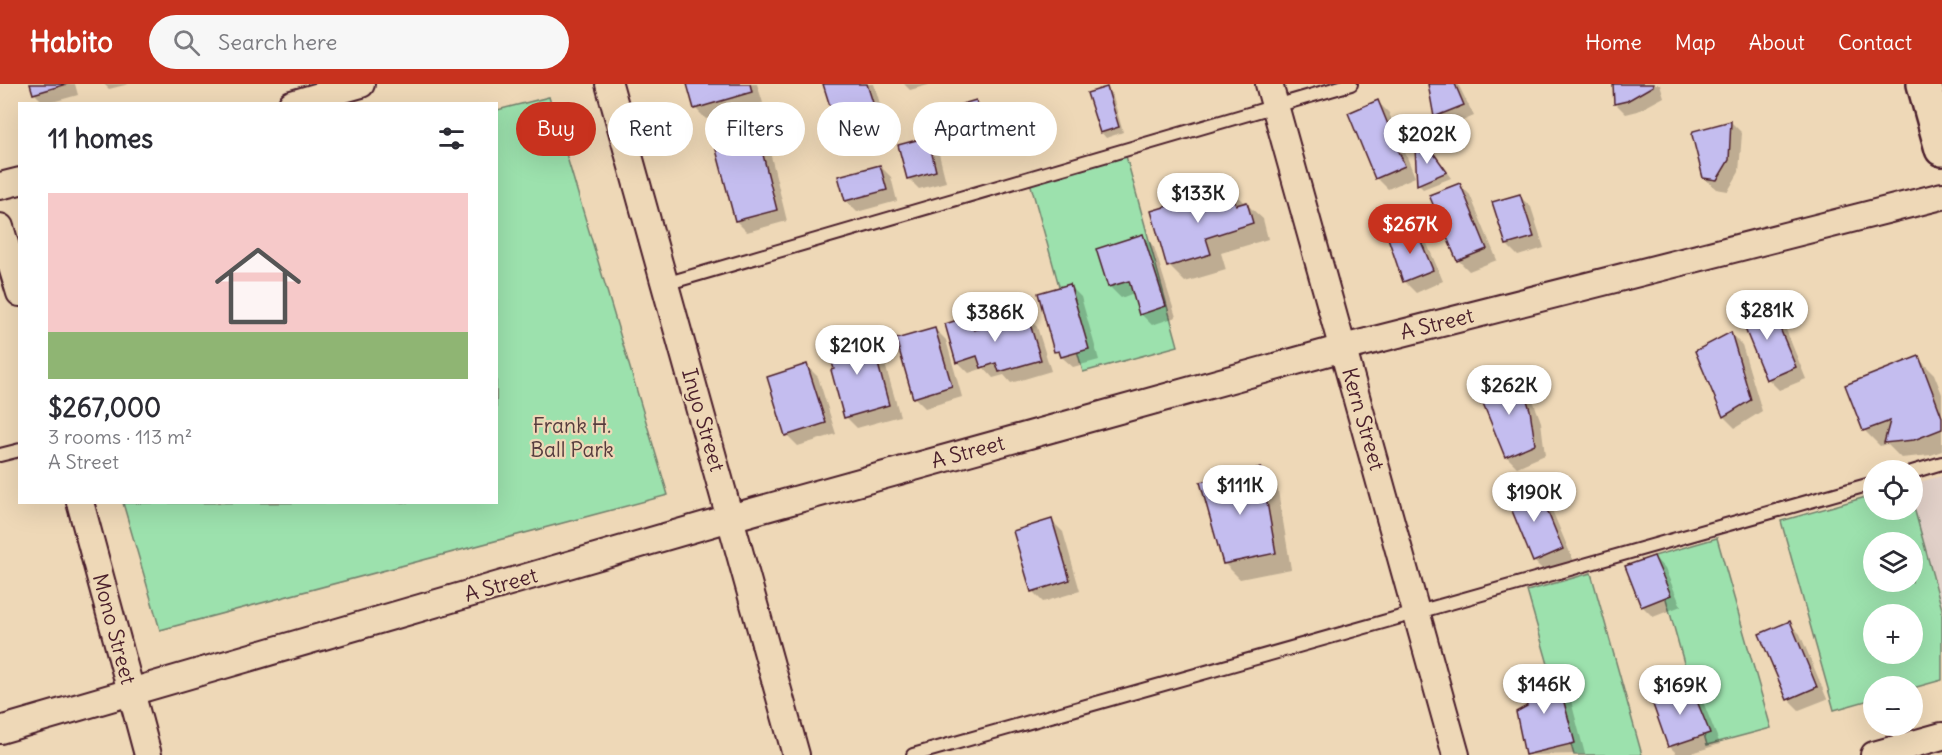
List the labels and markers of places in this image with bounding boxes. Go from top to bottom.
pin: $202K [1385,114,1469,165]
pin: $133K [1156,173,1240,224]
pin: $267K [1368,204,1452,255]
pin: $281K [1725,290,1809,341]
pin: $386K [953,292,1037,343]
pin: $210K [815,325,899,376]
pin: $262K [1467,365,1551,416]
pin: $111K [1198,465,1282,516]
pin: $190K [1492,472,1576,523]
pin: $146K [1502,664,1586,715]
pin: $169K [1638,665,1722,716]

